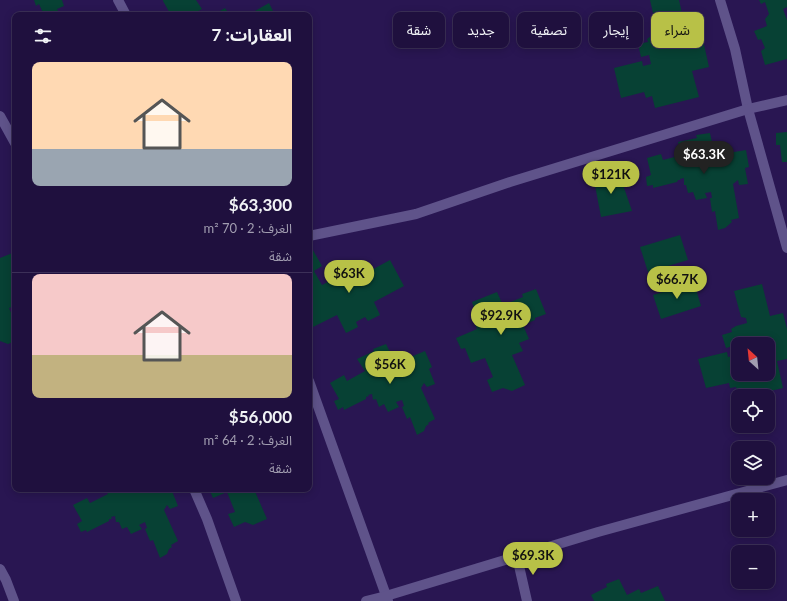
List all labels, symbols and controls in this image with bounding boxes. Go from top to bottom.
chip: شقة [393,12,445,48]
chip: جديد [453,12,509,48]
chip: تصفية [517,12,581,48]
chip: إيجار [589,12,643,48]
chip: شراء [651,12,704,48]
text: العقارات: 7 [212,24,292,45]
icon: filters [32,25,54,47]
icon: home [126,88,198,160]
pin: $63.3K [671,141,737,175]
text: $63.3K [683,146,725,162]
pin: $121K [583,161,639,195]
text: $121K [591,166,631,182]
text: $63,300 [229,194,292,215]
text: الغرف: 2 · 70 m² [204,220,292,236]
text: شقة [269,248,292,264]
pin: $63K [325,260,373,294]
text: $63K [333,265,365,281]
pin: $66.7K [644,266,710,300]
text: $66.7K [656,271,698,287]
icon: home [126,300,198,372]
pin: $92.9K [468,302,534,336]
text: $92.9K [480,307,522,323]
north arrow [731,337,775,381]
map controls [731,337,775,589]
pin: $56K [366,351,414,385]
text: $56K [374,356,406,372]
button: locate [731,389,775,433]
text: $56,000 [229,406,292,427]
text: الغرف: 2 · 64 m² [204,432,292,448]
button: layers [731,441,775,485]
text: شقة [269,460,292,476]
button: + [731,493,775,537]
pin: $69.3K [500,542,566,576]
button: − [731,545,775,589]
text: $69.3K [512,547,554,563]

